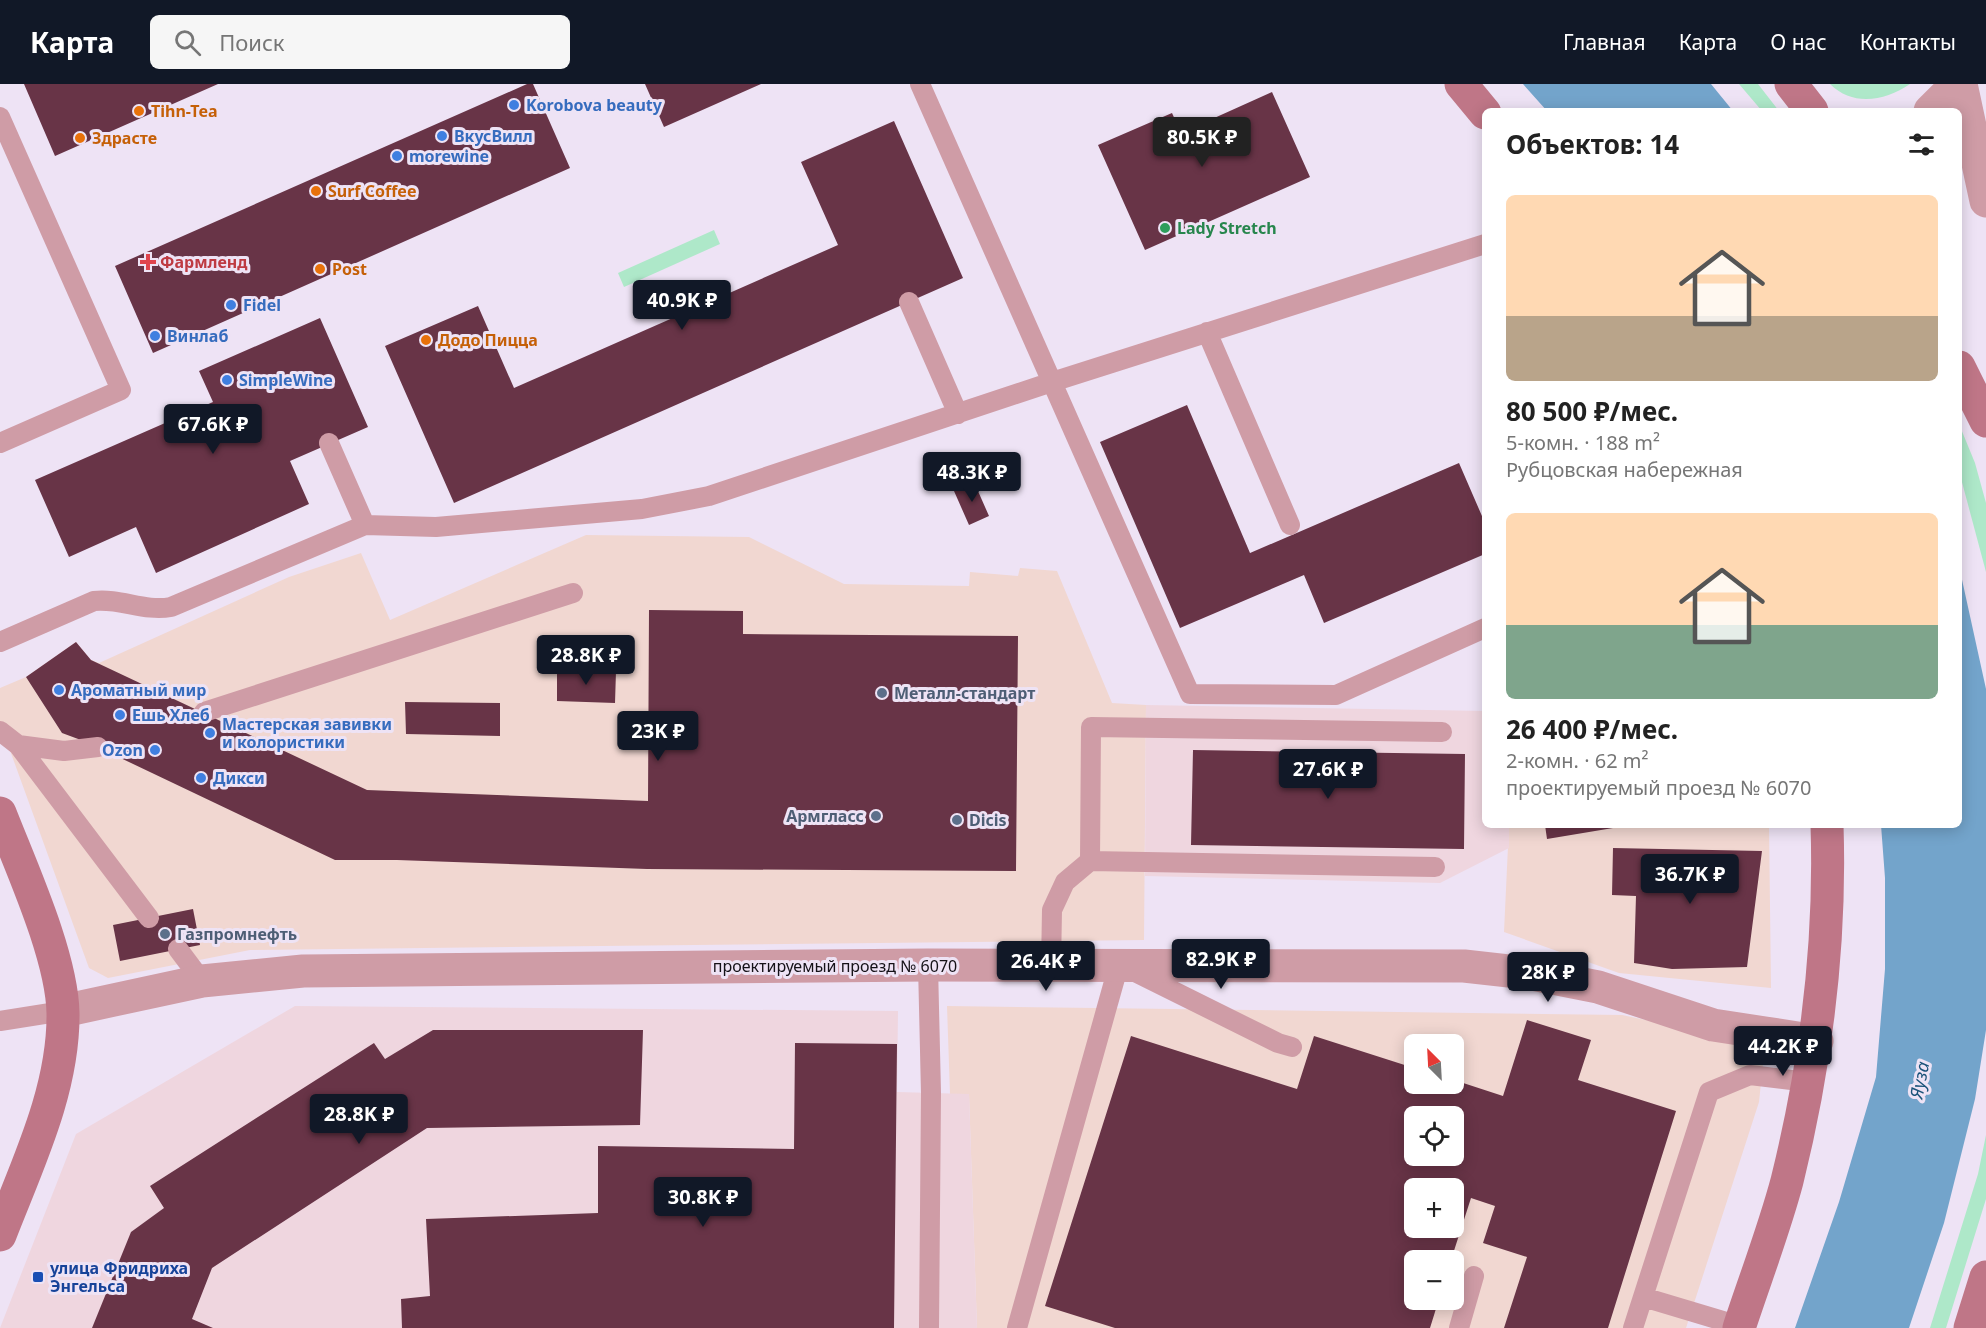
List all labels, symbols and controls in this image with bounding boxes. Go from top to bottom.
search box [150,15,570,69]
text: Карта [30,23,114,61]
icon: search [171,26,204,59]
text: Поиск [219,27,285,57]
text: Главная [1563,28,1646,56]
text: Карта [1679,28,1737,56]
text: О нас [1770,28,1827,56]
text: Контакты [1860,28,1956,56]
place label: Korobova beauty [526,94,663,116]
marker: Korobova beauty [507,98,521,112]
place label: Tihn-Tea [151,100,218,122]
marker: Tihn-Tea [132,104,146,118]
pin: 80.5K ₽ [1147,117,1257,168]
text: 80.5K ₽ [1167,123,1237,150]
place label: ВкусВилл [454,125,533,147]
text: Объектов: 14 [1506,126,1679,162]
place label: Здрасте [92,127,157,149]
icon: filters [1905,128,1938,161]
marker: ВкусВилл [435,129,449,143]
marker: Здрасте [73,131,87,145]
place label: morewine [409,145,489,167]
marker: morewine [390,149,404,163]
place label: Surf Coffee [328,180,416,202]
marker: Surf Coffee [309,184,323,198]
place label: Lady Stretch [1177,217,1277,239]
marker: Lady Stretch [1158,221,1172,235]
icon: home [1668,234,1776,342]
place label: Фармленд [160,251,248,273]
marker: Фармленд [141,255,155,269]
place label: Post [332,258,367,280]
marker: Post [313,262,327,276]
pin: 40.9K ₽ [627,280,737,331]
text: 40.9K ₽ [647,286,717,313]
place label: Fidel [243,294,281,316]
marker: Fidel [224,298,238,312]
place label: Винлаб [167,325,228,347]
marker: Винлаб [148,329,162,343]
place label: Додо Пицца [438,329,538,351]
marker: Додо Пицца [419,333,433,347]
place label: SimpleWine [239,369,333,391]
marker: SimpleWine [220,373,234,387]
text: 80 500 ₽/мес. [1506,393,1678,429]
pin: 67.6K ₽ [158,404,268,455]
text: 67.6K ₽ [178,410,248,437]
text: 5-комн. · 188 m² [1506,429,1660,456]
pin: 48.3K ₽ [917,452,1027,503]
text: Рубцовская набережная [1506,456,1743,483]
text: 48.3K ₽ [937,458,1007,485]
icon: home [1668,552,1776,660]
pin: 28.8K ₽ [531,635,641,686]
text: 28.8K ₽ [551,641,621,668]
place label: Ароматный мир [71,679,206,701]
place label: Металл-стандарт [894,682,1035,704]
marker: Ароматный мир [52,683,66,697]
marker: Металл-стандарт [875,686,889,700]
place label: Ешь Хлеб [132,704,210,726]
marker: Ешь Хлеб [113,708,127,722]
pin: 23K ₽ [616,711,700,762]
text: 26 400 ₽/мес. [1506,711,1678,747]
place label: Мастерская завивки и колористики [222,713,392,753]
text: 23K ₽ [631,717,685,744]
marker: Мастерская завивки и колористики [203,726,217,740]
place label: Ozon [102,739,143,761]
marker: Ozon [148,743,162,757]
text: 2-комн. · 62 m² [1506,747,1649,774]
pin: 27.6K ₽ [1273,749,1383,800]
text: 27.6K ₽ [1293,755,1363,782]
place label: Дикси [213,767,265,789]
marker: Дикси [194,771,208,785]
text: проектируемый проезд № 6070 [1506,774,1811,801]
place label: Армгласс [786,805,864,827]
marker: Армгласс [869,809,883,823]
place label: Dicis [969,809,1007,831]
marker: Dicis [950,813,964,827]
pin: 36.7K ₽ [1635,854,1745,905]
text: 36.7K ₽ [1655,860,1725,887]
place label: Газпромнефть [177,923,297,945]
marker: Газпромнефть [158,927,172,941]
pin: 82.9K ₽ [1166,939,1276,990]
pin: 26.4K ₽ [991,941,1101,992]
text: 82.9K ₽ [1186,945,1256,972]
text: 26.4K ₽ [1011,947,1081,974]
pin: 28K ₽ [1506,952,1590,1003]
street label: проектируемый проезд № 6070 [713,955,957,977]
text: 28K ₽ [1521,958,1575,985]
pin: 44.2K ₽ [1728,1026,1838,1077]
text: 44.2K ₽ [1748,1032,1818,1059]
north arrow [1404,1034,1464,1094]
map controls [1404,1034,1464,1310]
water label: Яуза [1903,1059,1934,1102]
pin: 28.8K ₽ [304,1094,414,1145]
text: 28.8K ₽ [324,1100,394,1127]
button: locate [1404,1106,1464,1166]
pin: 30.8K ₽ [648,1177,758,1228]
button: + [1404,1178,1464,1238]
text: 30.8K ₽ [668,1183,738,1210]
button: − [1404,1250,1464,1310]
place label: улица Фридриха Энгельса [49,1257,188,1297]
marker: улица Фридриха Энгельса [31,1270,45,1284]

